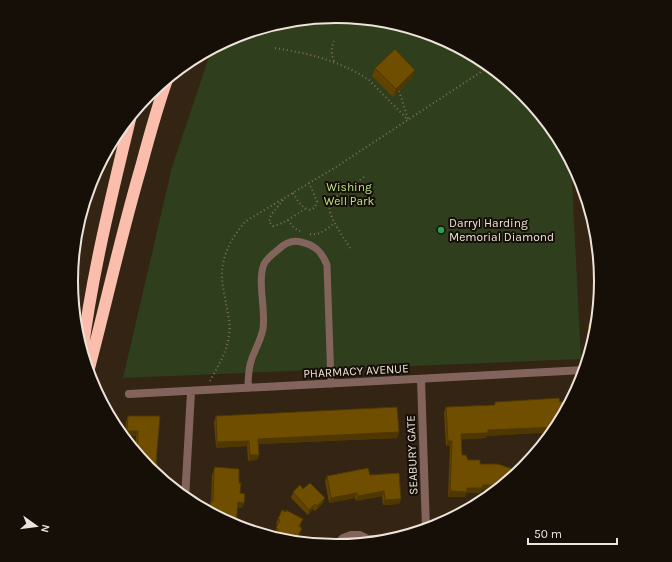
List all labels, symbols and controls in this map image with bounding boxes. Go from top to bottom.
park label: Wishing Well Park [324,180,374,208]
place label: Darryl Harding Memorial Diamond [449,216,554,244]
marker: Darryl Harding Memorial Diamond [436,225,446,235]
street label: PHARMACY AVENUE [303,361,409,381]
street label: SEABURY GATE [404,415,420,495]
north arrow [16,506,56,546]
scale bar [528,520,617,546]
text: N [38,523,52,534]
text: 50 m [534,527,562,541]

